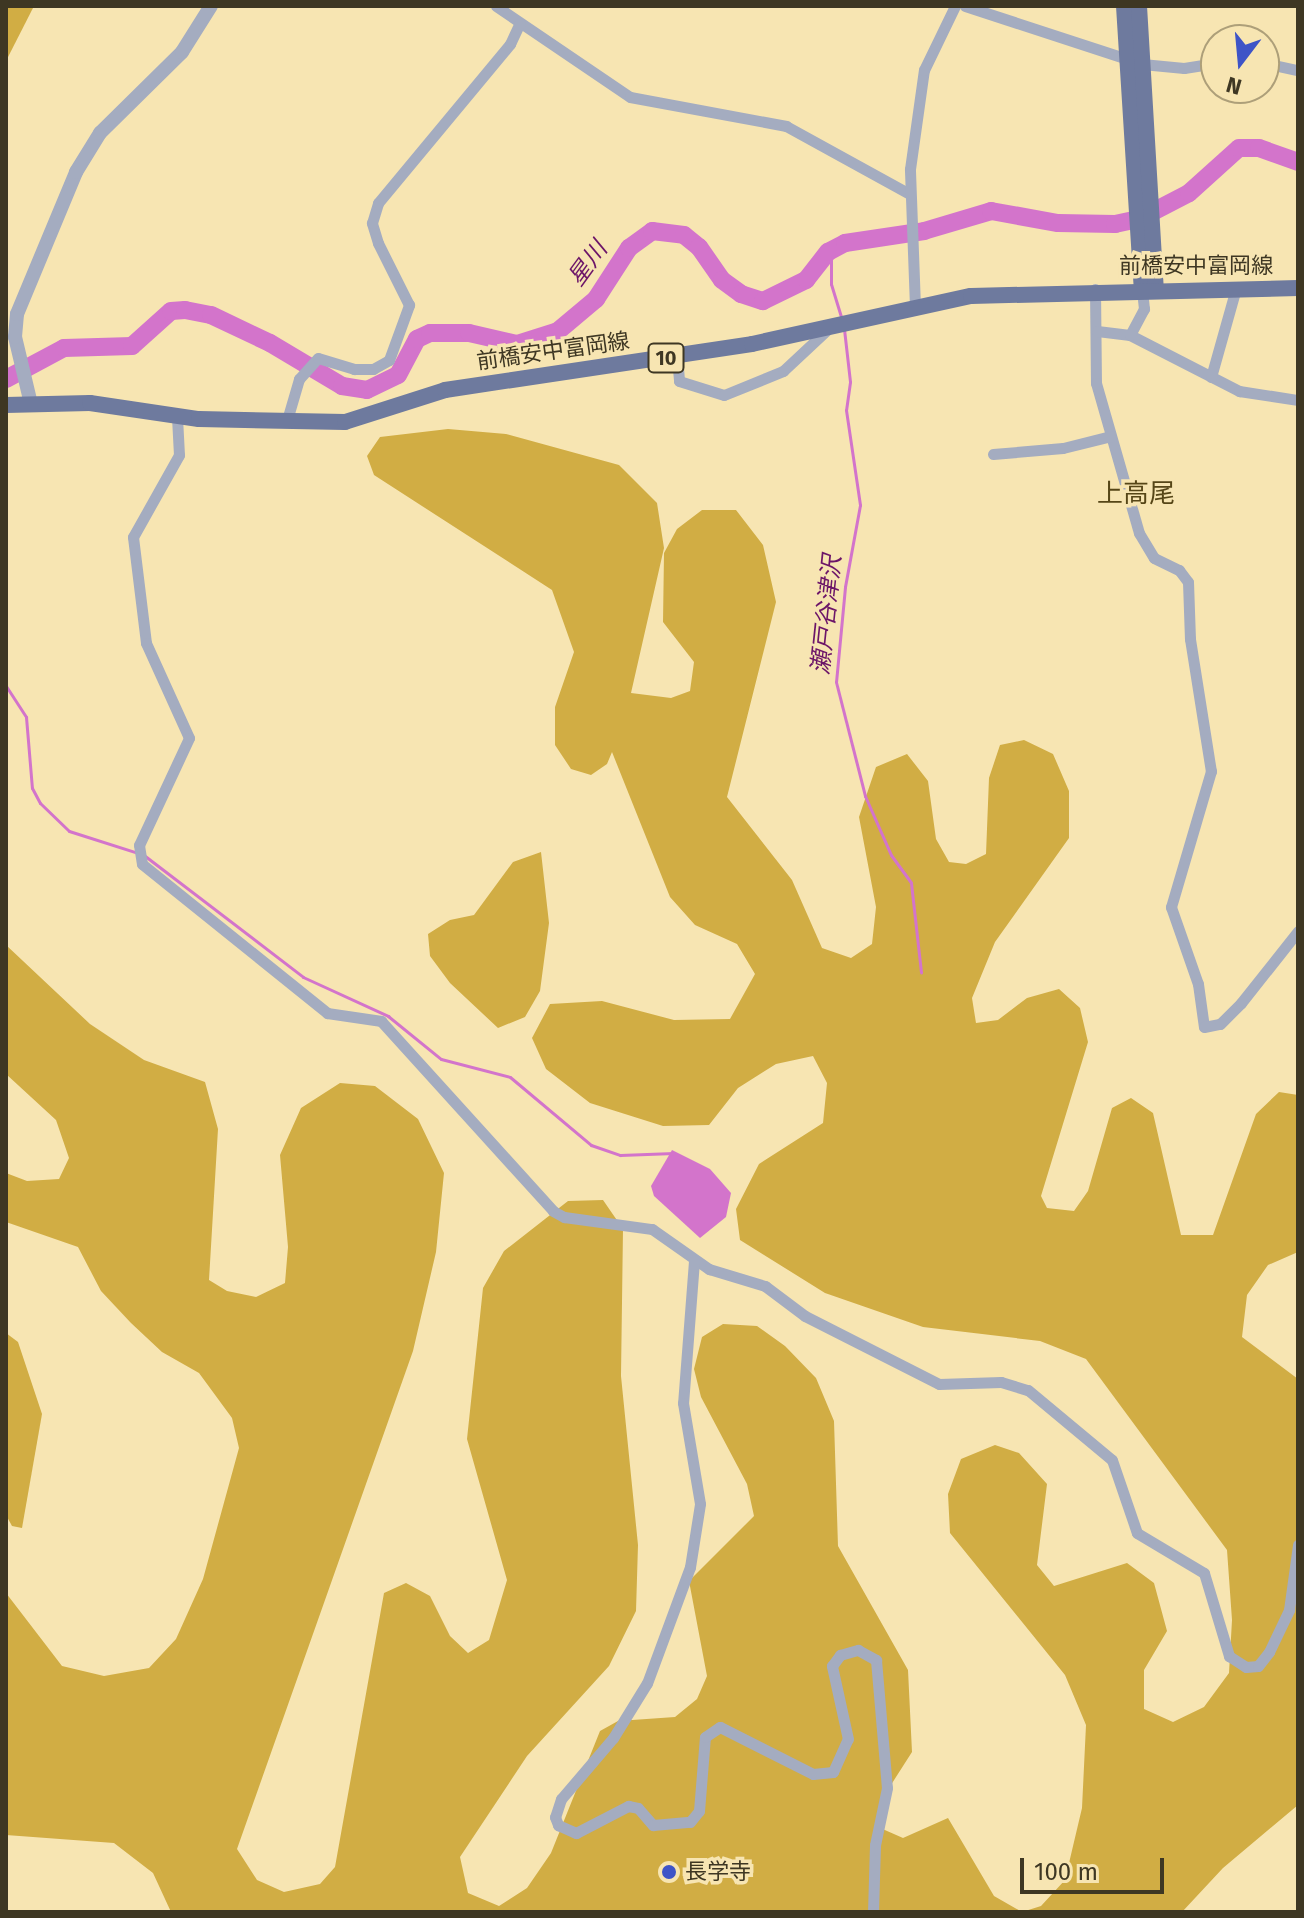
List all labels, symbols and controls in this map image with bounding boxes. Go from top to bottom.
north arrow [1200,24,1280,104]
text: N [1223,71,1245,101]
water label: 星川 [562,236,614,292]
street label: 前橋安中富岡線 [1119,253,1273,279]
street label: 前橋安中富岡線 [475,327,631,375]
road number: 10 [646,342,686,374]
district label: 上高尾 [1097,478,1175,510]
water label: 瀬戸谷津沢 [806,554,848,676]
scale bar [1024,1842,1168,1892]
text: 100 m [1034,1858,1098,1886]
place label: 長学寺 [685,1859,751,1885]
marker: 長学寺 [660,1863,678,1881]

